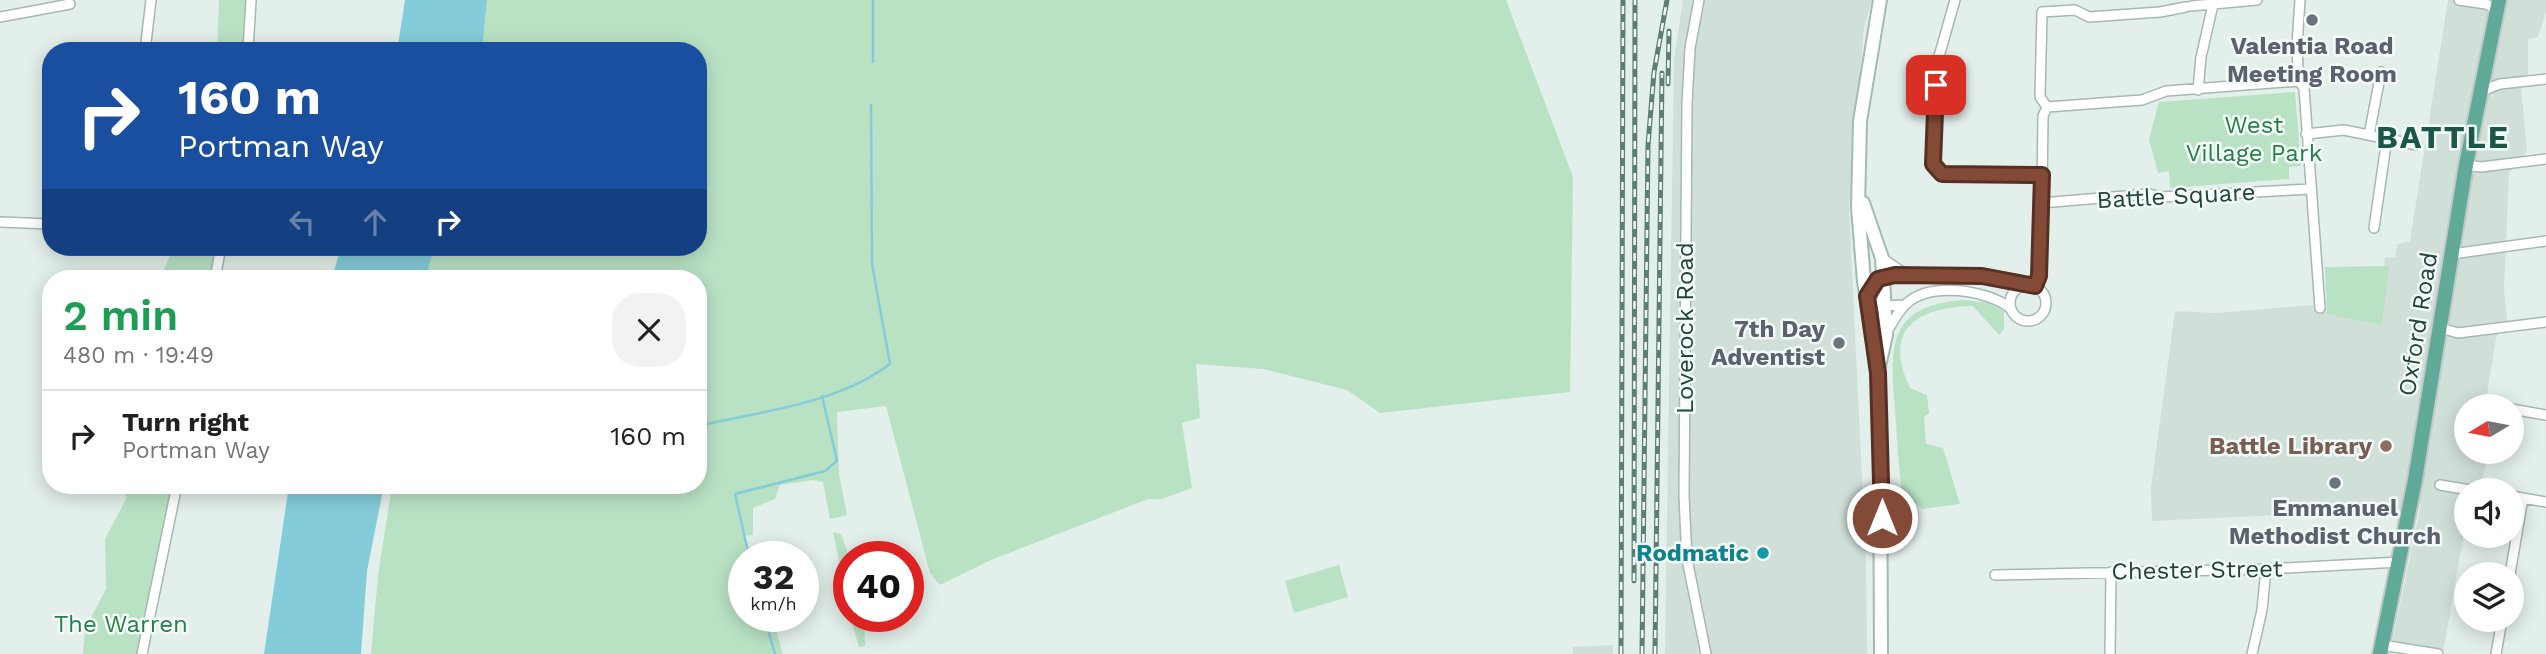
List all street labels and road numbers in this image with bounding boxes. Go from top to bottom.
street label: Battle Square [2096,178,2256,214]
street label: Loverock Road [1671,242,1699,414]
street label: Oxford Road [2393,250,2443,398]
street label: Chester Street [2111,555,2283,585]

